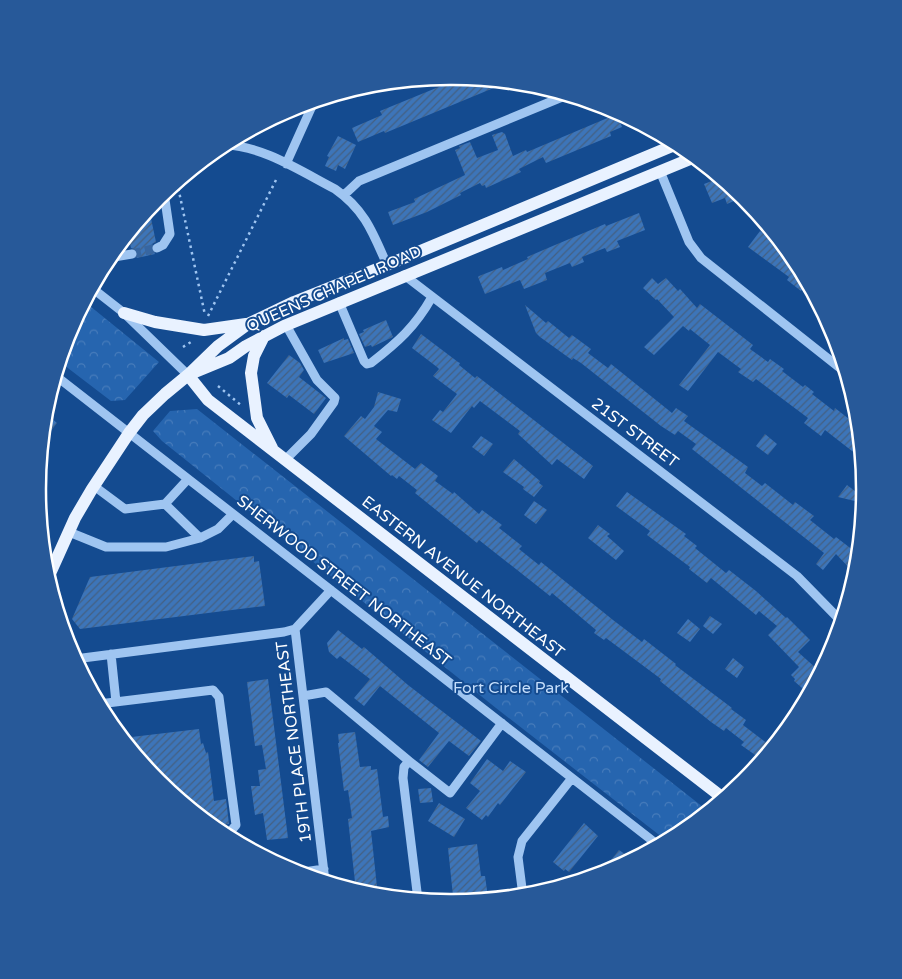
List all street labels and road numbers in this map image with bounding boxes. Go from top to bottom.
street label: QUEENS CHAPEL ROAD [243,241,425,337]
street label: 21ST STREET [588,394,683,472]
street label: SHERWOOD STREET NORTHEAST [233,491,455,671]
street label: EASTERN AVENUE NORTHEAST [358,492,569,663]
street label: 19TH PLACE NORTHEAST [272,640,316,844]

